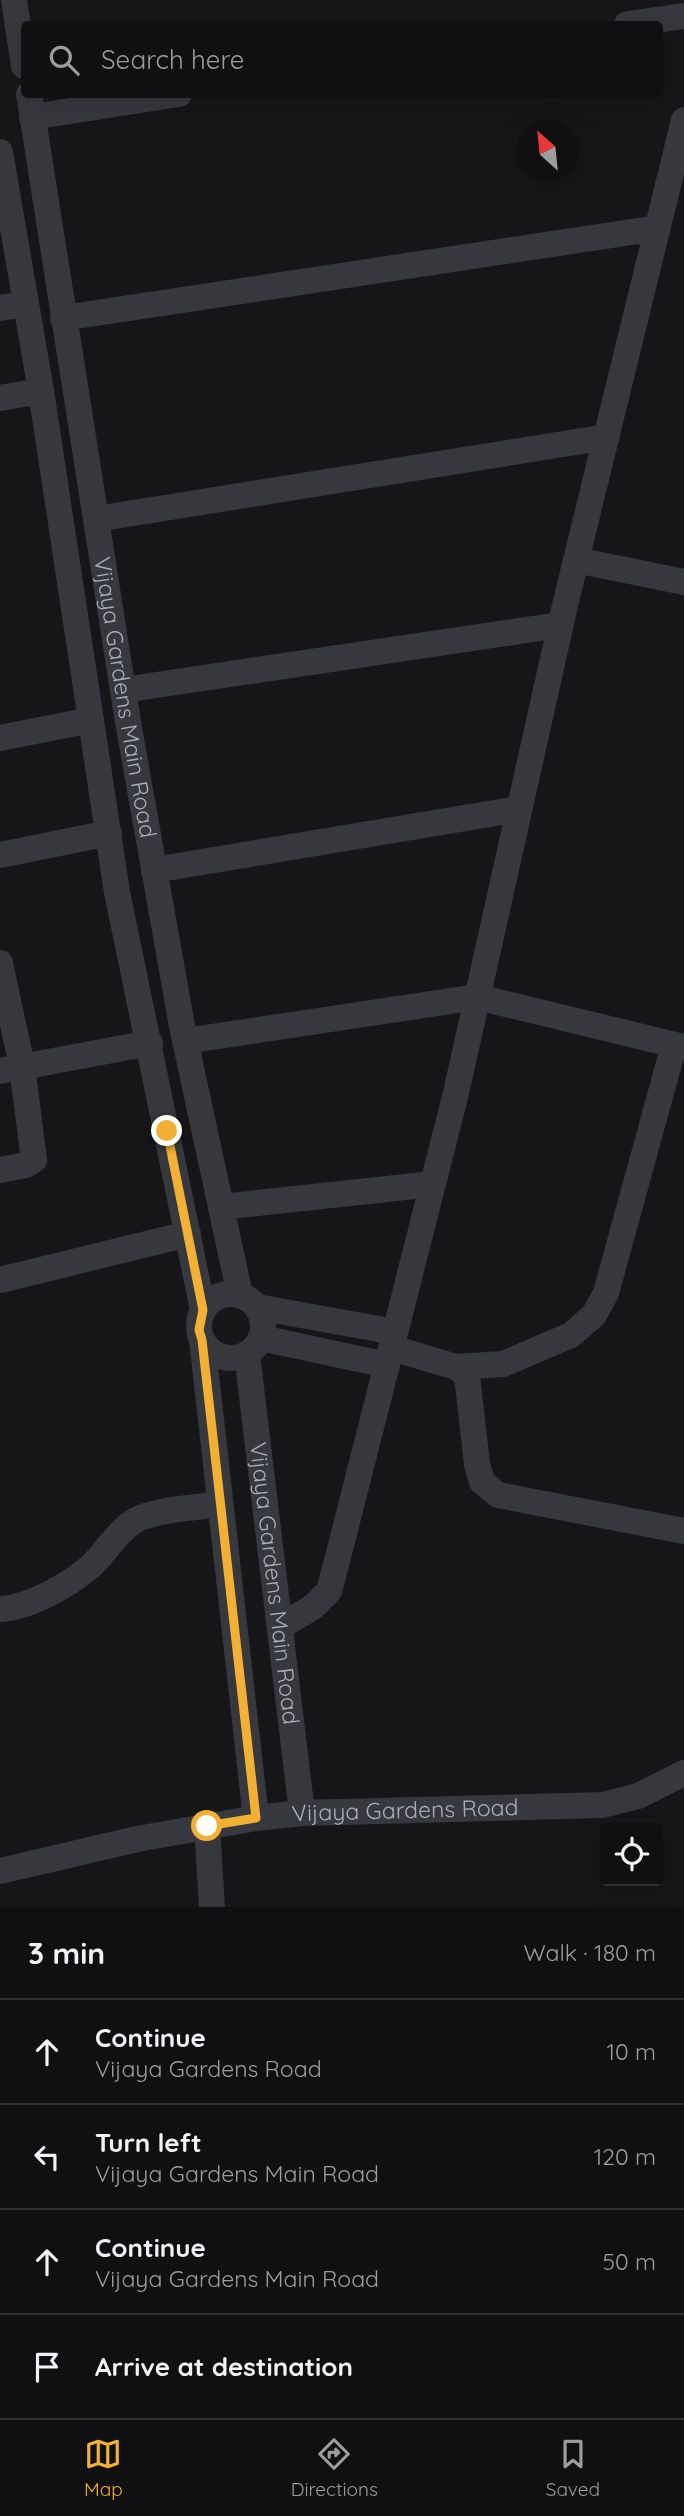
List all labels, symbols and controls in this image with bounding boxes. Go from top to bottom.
search box [21,21,663,98]
icon: search [45,41,83,79]
text: Search here [101,43,245,76]
north arrow [516,119,579,182]
street label: Vijaya Gardens Main Road [88,555,163,840]
route end [151,1115,182,1146]
street label: Vijaya Gardens Main Road [244,1440,306,1726]
street label: Vijaya Gardens Road [290,1792,519,1828]
route start [191,1810,222,1841]
map controls [600,1823,663,1886]
button: locate [600,1823,663,1886]
text: 3 min [28,1934,105,1972]
text: Walk · 180 m [524,1938,656,1967]
text: Continue [95,2021,206,2054]
icon: ahead [28,2033,66,2071]
text: 10 m [607,2037,656,2066]
text: Vijaya Gardens Road [95,2054,322,2083]
text: Turn left [95,2126,202,2159]
icon: left [28,2138,66,2176]
text: 120 m [594,2142,656,2171]
text: Vijaya Gardens Main Road [95,2159,379,2188]
text: Continue [95,2231,206,2264]
icon: ahead [28,2243,66,2281]
text: 50 m [603,2247,656,2276]
text: Vijaya Gardens Main Road [95,2264,379,2293]
icon: arrive [28,2348,66,2386]
text: Arrive at destination [95,2350,353,2383]
tab: Map [84,2435,123,2501]
tab: Directions [291,2435,378,2501]
tab: Saved [546,2435,600,2501]

